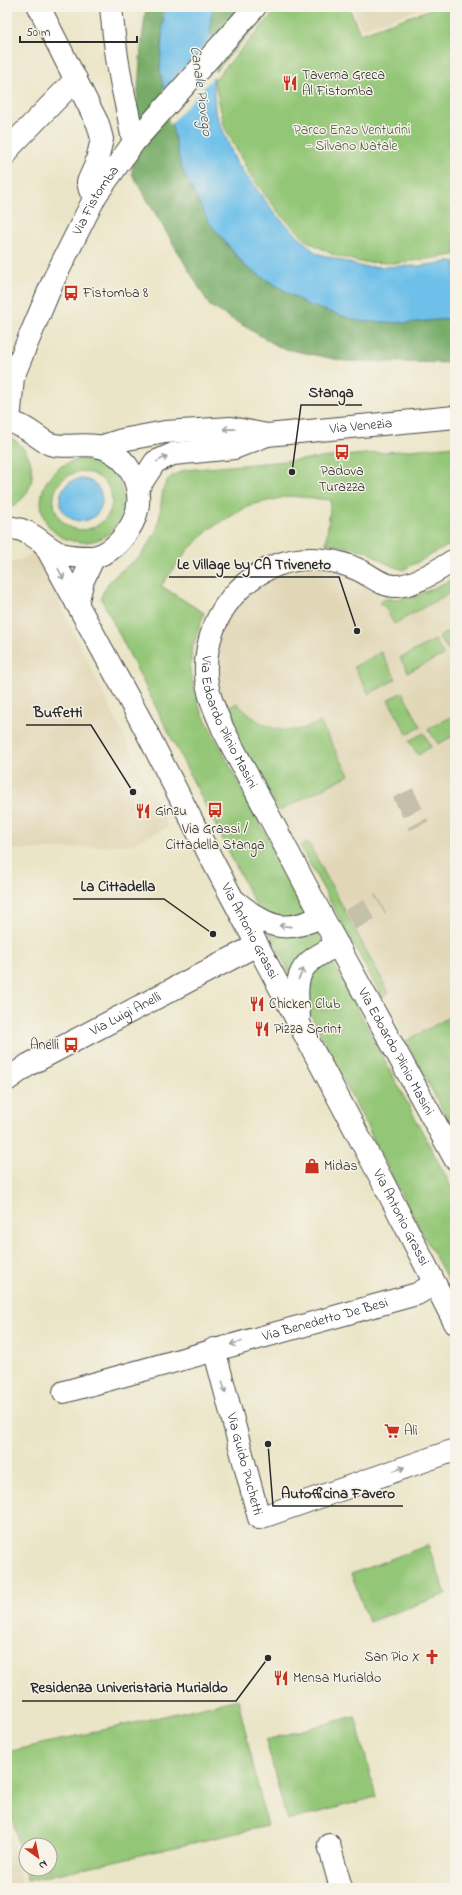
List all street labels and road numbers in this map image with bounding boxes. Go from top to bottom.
street label: Via Fistomba [67,161,124,240]
street label: Via Venezia [328,413,393,440]
street label: Via Edoardo Plinio Masini [195,654,263,793]
street label: Via Antonio Grassi [215,878,284,983]
street label: Via Edoardo Plinio Masini [352,983,440,1119]
street label: Via Luigi Anelli [85,986,165,1042]
street label: Via Antonio Grassi [367,1165,435,1270]
street label: Via Benedetto De Besi [259,1292,390,1347]
street label: Via Guido Puchetti [221,1410,268,1518]

